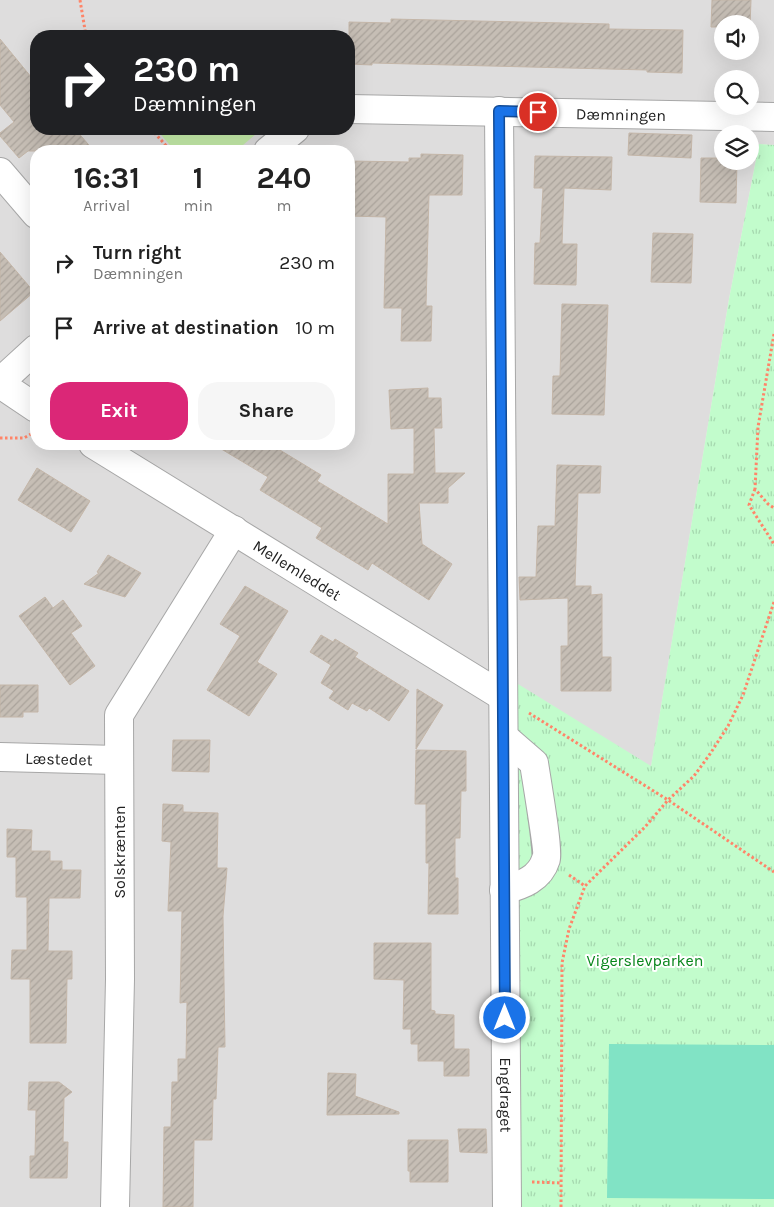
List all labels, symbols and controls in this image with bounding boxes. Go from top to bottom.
map controls [714,15,759,170]
button: sound [714,15,759,60]
text: 230 m [133,49,240,90]
icon: right [50,50,115,115]
button: search [714,70,759,115]
text: Dæmningen [133,91,257,117]
pin [517,91,559,133]
icon: arrive [524,98,552,126]
street label: Dæmningen [576,104,666,124]
button: layers [714,125,759,170]
text: 16:31 [74,160,140,196]
text: 1 [193,160,204,196]
text: 240 [256,160,311,196]
text: Arrival [83,196,130,215]
text: min [183,196,213,215]
text: m [276,196,291,215]
text: Turn right [93,242,182,264]
icon: right [50,249,78,277]
text: 230 m [279,252,335,274]
text: Dæmningen [93,264,183,283]
icon: arrive [50,314,78,342]
text: Arrive at destination [93,317,279,339]
text: 10 m [295,317,335,339]
button: Exit [50,382,188,440]
button: Share [198,382,335,440]
street label: Mellemleddet [250,536,345,604]
street label: Læstedet [25,748,93,769]
street label: Solskrænten [110,805,129,899]
park label: Vigerslevparken [587,951,703,970]
position arrow [478,991,530,1043]
street label: Engdraget [496,1057,516,1133]

